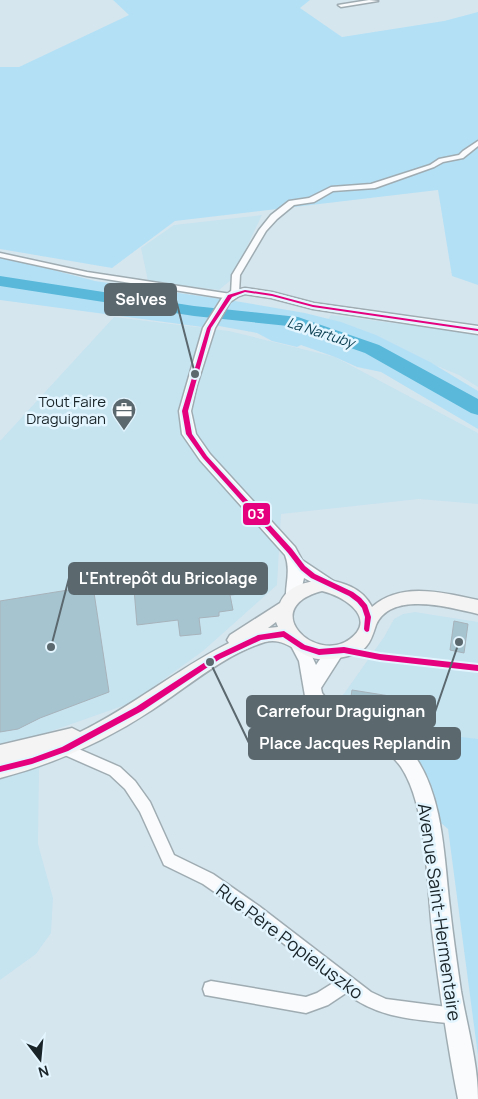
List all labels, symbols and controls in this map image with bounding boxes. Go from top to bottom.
callout: Selves [105,284,176,315]
text: Selves [115,288,167,310]
water label: La Nartuby [285,312,359,353]
place label: Tout Faire Draguignan [26,391,106,429]
office icon: Tout Faire Draguignan [111,397,137,431]
line badge: 03 [242,502,271,526]
text: 03 [247,504,265,523]
callout: L'Entrepôt du Bricolage [69,563,267,594]
text: L'Entrepôt du Bricolage [79,567,258,589]
callout: Carrefour Draguignan [247,696,435,727]
text: Carrefour Draguignan [257,700,425,722]
callout: Place Jacques Replandin [249,728,460,759]
text: Place Jacques Replandin [259,732,451,754]
street label: Avenue Saint-Hermentaire [413,802,467,1022]
street label: Rue Père Popieluszko [212,878,368,1004]
north arrow [15,1034,65,1084]
text: N [36,1061,51,1082]

